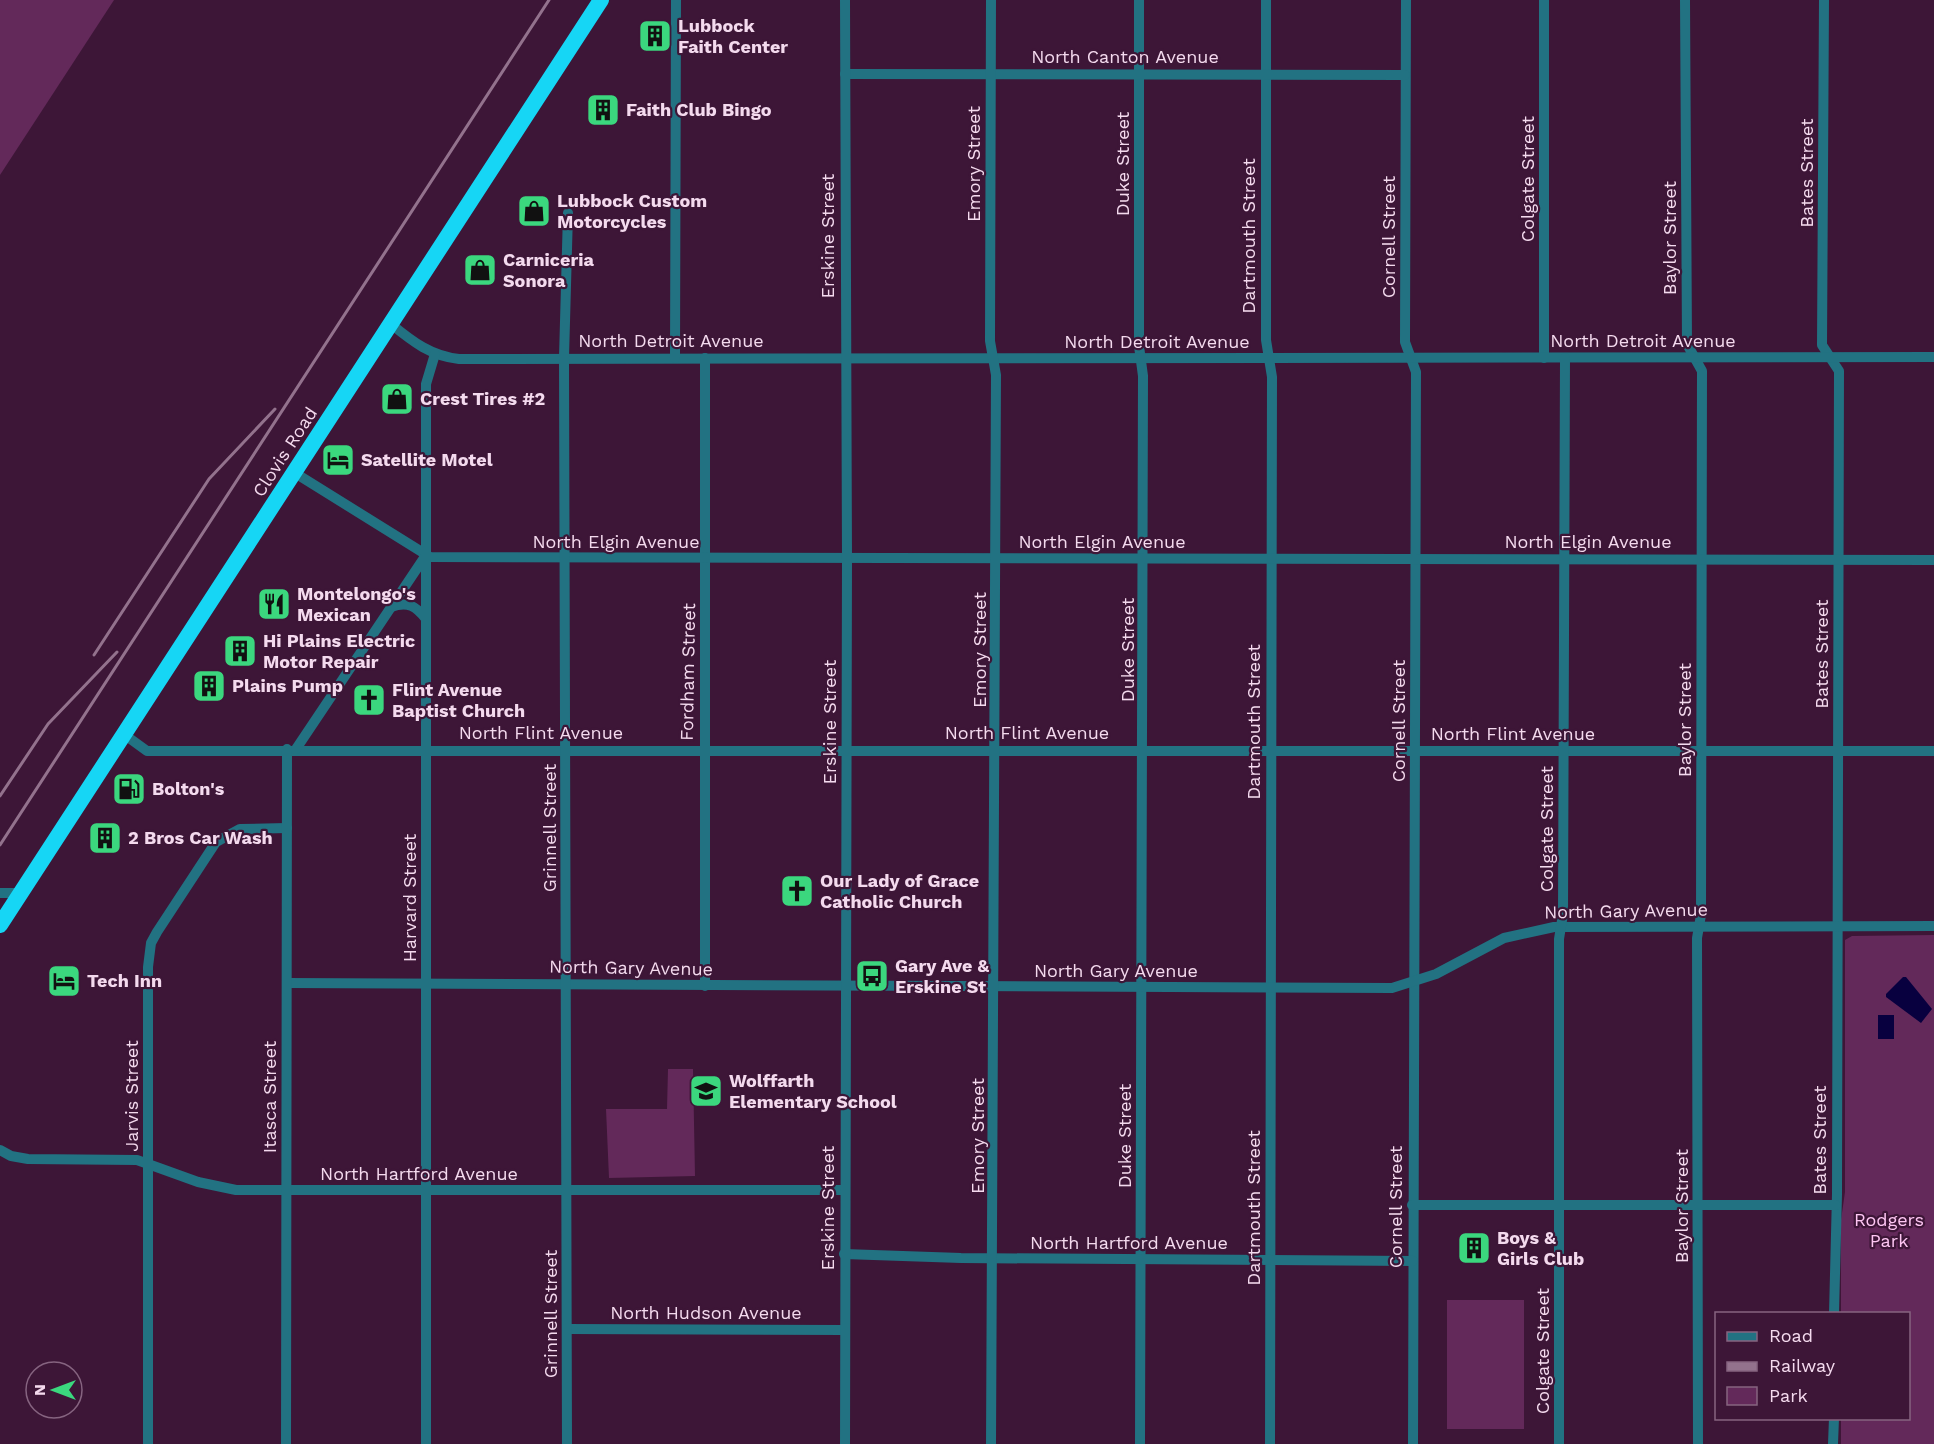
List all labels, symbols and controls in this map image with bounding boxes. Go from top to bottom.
place label: Lubbock Faith Center [678,15,788,57]
building icon: Lubbock Faith Center [637,18,673,54]
street label: North Canton Avenue [1031,46,1219,67]
building icon: Faith Club Bingo [585,92,621,128]
place label: Faith Club Bingo [626,99,772,120]
street label: Emory Street [963,106,984,222]
street label: Duke Street [1112,111,1133,216]
street label: Colgate Street [1517,115,1538,242]
street label: Bates Street [1796,118,1817,228]
street label: Dartmouth Street [1238,158,1259,314]
street label: Erskine Street [817,173,838,298]
street label: Cornell Street [1378,175,1399,298]
street label: Baylor Street [1659,180,1680,295]
place label: Lubbock Custom Motorcycles [557,190,707,232]
shop icon: Lubbock Custom Motorcycles [516,193,552,229]
place label: Carniceria Sonora [503,249,594,291]
shop icon: Carniceria Sonora [462,252,498,288]
street label: North Detroit Avenue [578,330,764,351]
street label: North Detroit Avenue [1550,330,1736,351]
street label: North Detroit Avenue [1064,331,1250,352]
shop icon: Crest Tires #2 [379,381,415,417]
place label: Crest Tires #2 [420,388,545,409]
street label: Clovis Road [248,403,321,500]
hotel icon: Satellite Motel [320,442,356,478]
place label: Satellite Motel [361,449,493,470]
street label: North Elgin Avenue [532,531,700,552]
street label: North Elgin Avenue [1018,531,1186,552]
street label: North Elgin Avenue [1504,531,1672,552]
place label: Montelongo's Mexican [297,583,416,625]
restaurant icon: Montelongo's Mexican [256,586,292,622]
street label: Emory Street [969,592,990,708]
street label: Duke Street [1117,597,1138,702]
street label: Bates Street [1811,599,1832,709]
street label: Fordham Street [676,602,699,741]
place label: Hi Plains Electric Motor Repair [263,630,415,672]
building icon: Hi Plains Electric Motor Repair [222,633,258,669]
street label: Dartmouth Street [1243,644,1264,800]
street label: Erskine Street [819,659,840,784]
street label: Cornell Street [1388,659,1409,782]
street label: Baylor Street [1674,662,1695,777]
building icon: Plains Pump [191,668,227,704]
place label: Plains Pump [232,675,343,696]
place label: Flint Avenue Baptist Church [392,679,525,721]
church icon: Flint Avenue Baptist Church [351,682,387,718]
street label: North Flint Avenue [459,722,623,743]
street label: North Flint Avenue [945,722,1109,743]
street label: North Flint Avenue [1431,723,1595,744]
street label: Grinnell Street [539,763,560,892]
street label: Colgate Street [1536,765,1557,892]
fuel station icon: Bolton's [111,771,147,807]
place label: Bolton's [152,778,225,799]
building icon: 2 Bros Car Wash [87,820,123,856]
place label: 2 Bros Car Wash [128,827,273,848]
street label: Harvard Street [399,833,420,962]
place label: Our Lady of Grace Catholic Church [820,870,979,912]
church icon: Our Lady of Grace Catholic Church [779,873,815,909]
street label: North Gary Avenue [1544,899,1708,922]
place label: Gary Ave & Erskine St [895,955,989,997]
street label: North Gary Avenue [549,956,713,979]
bus stop icon: Gary Ave & Erskine St [854,958,890,994]
street label: North Gary Avenue [1034,960,1198,981]
hotel icon: Tech Inn [46,963,82,999]
place label: Tech Inn [87,970,162,991]
street label: Jarvis Street [121,1040,142,1152]
street label: Itasca Street [259,1040,280,1153]
place label: Wolffarth Elementary School [729,1070,897,1112]
school or university icon: Wolffarth Elementary School [688,1073,724,1109]
street label: Emory Street [967,1078,988,1194]
street label: Duke Street [1114,1083,1135,1188]
street label: Bates Street [1809,1085,1830,1195]
street label: Dartmouth Street [1243,1130,1264,1286]
street label: Erskine Street [817,1145,838,1270]
street label: Cornell Street [1385,1145,1406,1268]
street label: Baylor Street [1671,1148,1692,1263]
street label: North Hartford Avenue [320,1163,518,1184]
park label: Rodgers Park [1854,1209,1924,1251]
place label: Boys & Girls Club [1497,1227,1584,1269]
building icon: Boys & Girls Club [1456,1230,1492,1266]
street label: North Hartford Avenue [1030,1232,1228,1253]
street label: Grinnell Street [540,1249,561,1378]
street label: Colgate Street [1532,1287,1553,1414]
street label: North Hudson Avenue [610,1302,802,1323]
legend [1715,1312,1910,1420]
text: Road [1769,1325,1813,1346]
text: Railway [1769,1355,1836,1376]
north arrow [24,1360,84,1420]
text: N [30,1384,49,1396]
text: Park [1769,1385,1808,1406]

